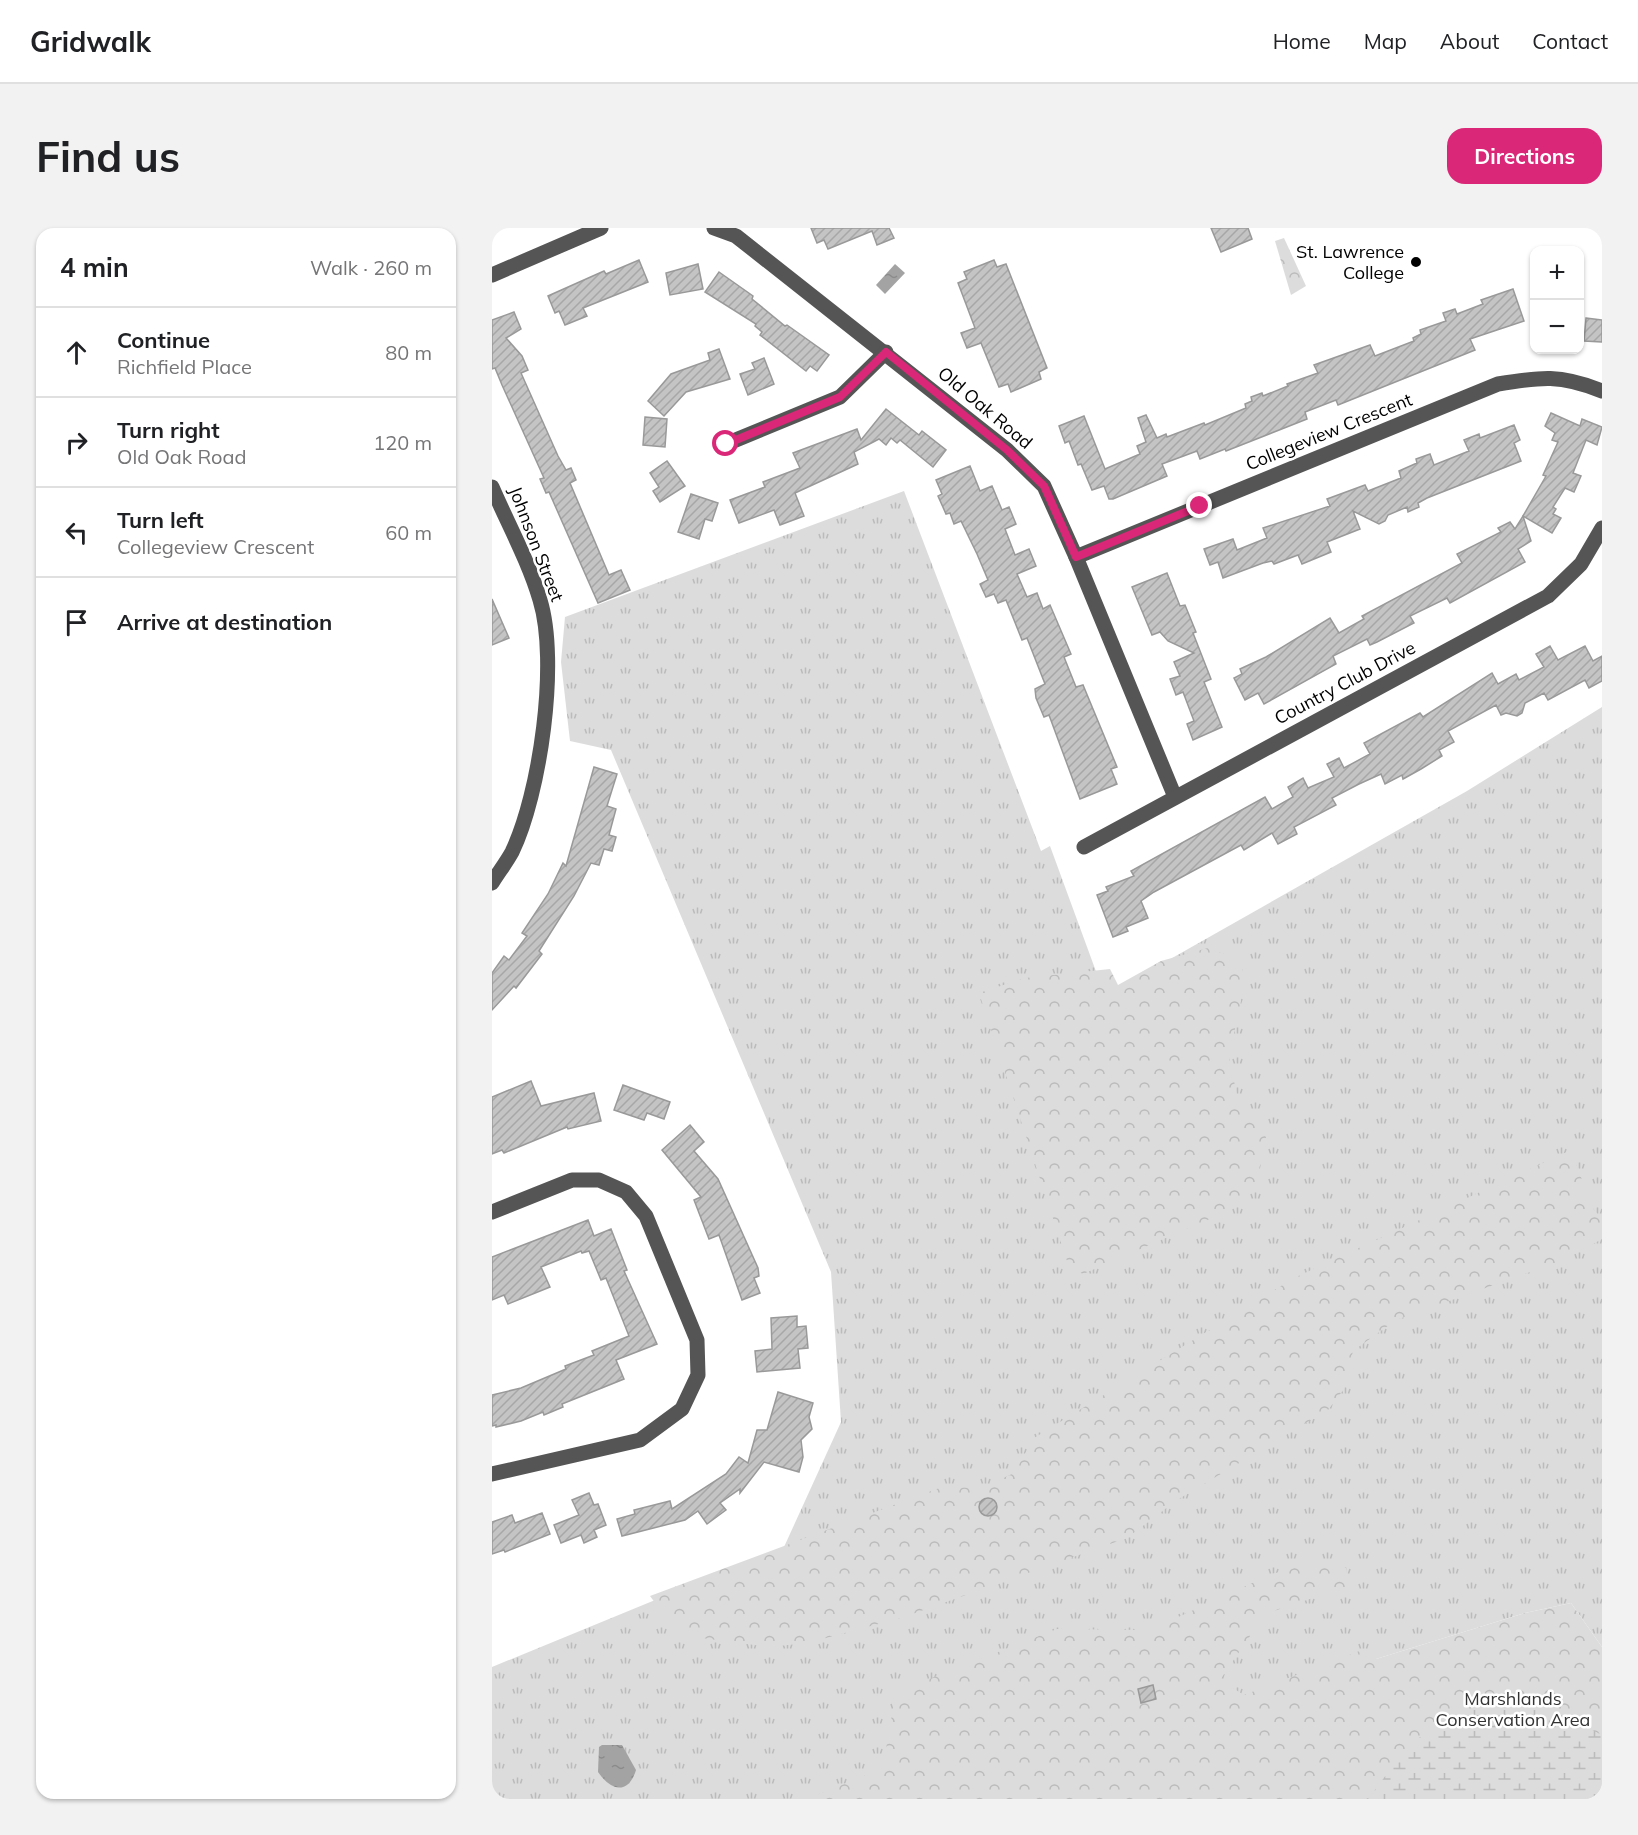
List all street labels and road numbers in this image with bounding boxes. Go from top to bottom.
street label: Old Oak Road [933,361,1037,454]
street label: Collegeview Crescent [1242,388,1415,475]
street label: Johnson Street [504,483,569,605]
street label: Country Club Drive [1270,636,1419,729]

